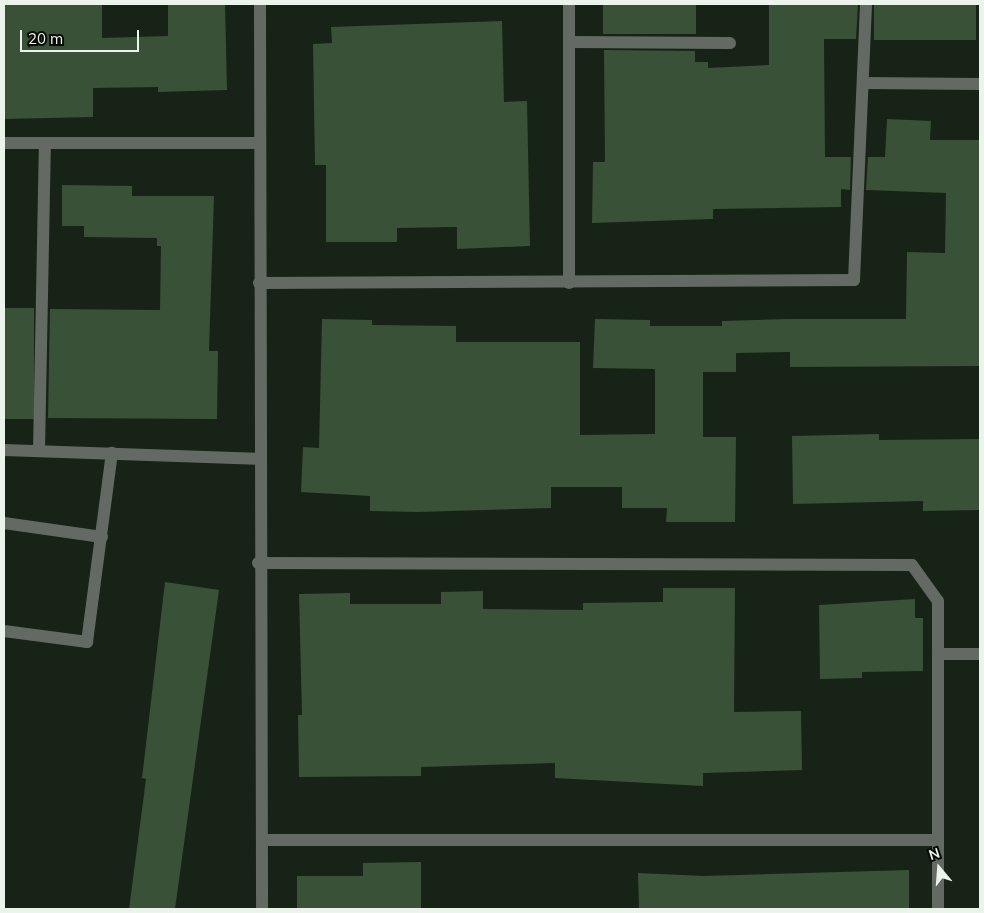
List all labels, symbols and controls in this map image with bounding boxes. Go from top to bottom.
scale bar [22,20,141,52]
text: 20 m [28,29,63,48]
north arrow [914,843,964,893]
text: N [927,844,942,864]

